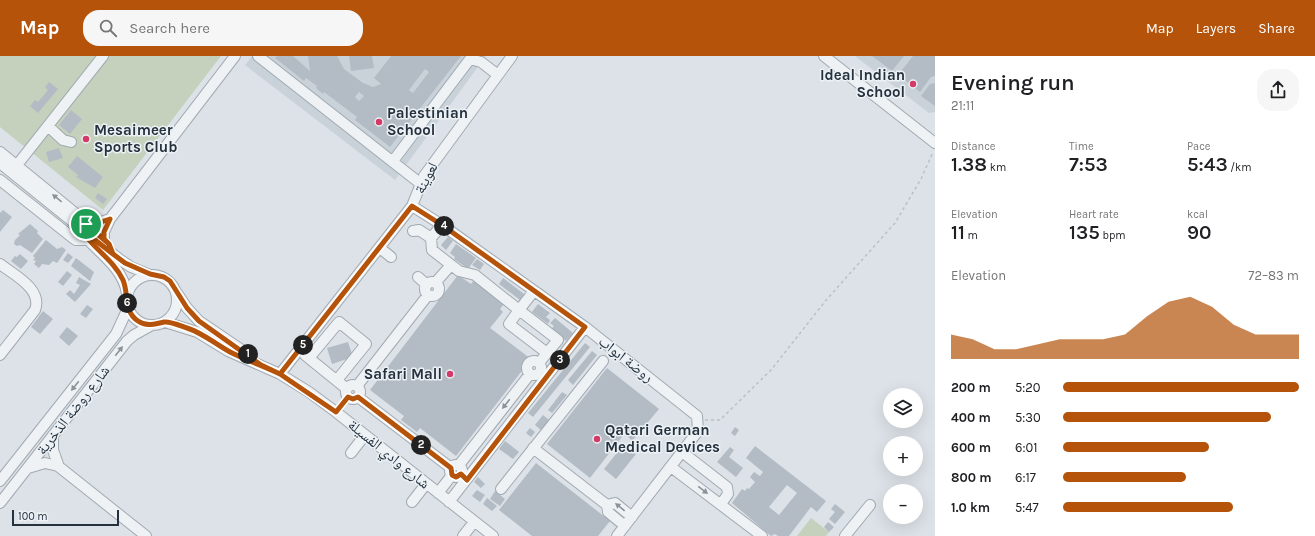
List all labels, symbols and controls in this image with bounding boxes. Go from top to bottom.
search box [83,10,363,46]
text: Map [20,17,59,39]
icon: search [97,17,119,39]
text: Search here [129,19,210,37]
text: Map [1146,20,1174,37]
text: Layers [1196,20,1236,37]
text: Share [1258,20,1295,37]
place label: Ideal Indian School [820,66,905,101]
button: share [1257,69,1299,111]
text: Evening run [951,70,1075,96]
marker: Ideal Indian School [908,79,918,89]
text: 21:11 [951,98,974,113]
place label: Palestinian School [387,104,468,139]
marker: Palestinian School [374,117,384,127]
place label: Mesaimeer Sports Club [94,121,177,156]
marker: Mesaimeer Sports Club [81,134,91,144]
text: Distance [951,140,995,153]
text: Time [1069,140,1094,153]
text: Pace [1187,140,1210,153]
text: 1.38 [951,153,987,176]
text: 7:53 [1069,153,1108,176]
text: 5:43 [1187,153,1228,176]
street label: لعوينة [410,159,442,197]
text: km [987,161,1006,174]
text: /km [1228,161,1252,174]
one-way arrow [51,193,62,202]
pin [69,207,103,241]
text: Elevation [951,208,998,221]
text: Heart rate [1069,208,1119,221]
text: kcal [1187,208,1208,221]
icon: arrive [75,213,97,235]
pin: 4 [434,216,454,236]
text: 4 [441,219,447,232]
text: 11 [951,221,965,244]
text: 135 [1069,221,1100,244]
text: 90 [1187,221,1211,244]
text: m [965,229,978,242]
text: bpm [1100,229,1126,242]
text: Elevation [951,268,1006,283]
text: 72–83 m [1248,268,1299,283]
pin: 6 [117,293,137,313]
text: 6 [124,296,130,309]
street label: روضة ابواب [595,332,657,386]
pin: 5 [293,335,313,355]
text: 5 [300,338,306,351]
pin: 1 [238,344,258,364]
one-way arrow [115,346,124,357]
text: 1 [246,347,250,360]
pin: 3 [550,350,570,370]
text: 3 [557,353,563,366]
street label: شارع روضة الذخرية [33,362,114,459]
place label: Safari Mall [364,365,442,383]
marker: Safari Mall [445,369,455,379]
text: 200 m [951,380,991,395]
text: 5:20 [1015,380,1041,395]
one-way arrow [70,381,79,392]
map controls [883,388,923,524]
button: layers [883,388,923,428]
one-way arrow [502,399,511,410]
text: 400 m [951,410,991,425]
text: 5:30 [1015,410,1041,425]
street label: شارع وادي الفسيلة [343,416,434,495]
place label: Qatari German Medical Devices [605,421,720,456]
marker: Qatari German Medical Devices [592,434,602,444]
pin: 2 [411,435,431,455]
button: + [883,436,923,476]
text: 2 [418,438,424,451]
text: 600 m [951,440,991,455]
text: 6:01 [1015,440,1037,455]
text: 800 m [951,470,991,485]
text: 6:17 [1015,470,1036,485]
button: − [883,484,923,524]
one-way arrow [697,486,708,494]
text: 1.0 km [951,500,990,515]
text: 5:47 [1015,500,1039,515]
one-way arrow [615,503,626,512]
scale bar [12,508,119,527]
text: 100 m [18,510,48,523]

